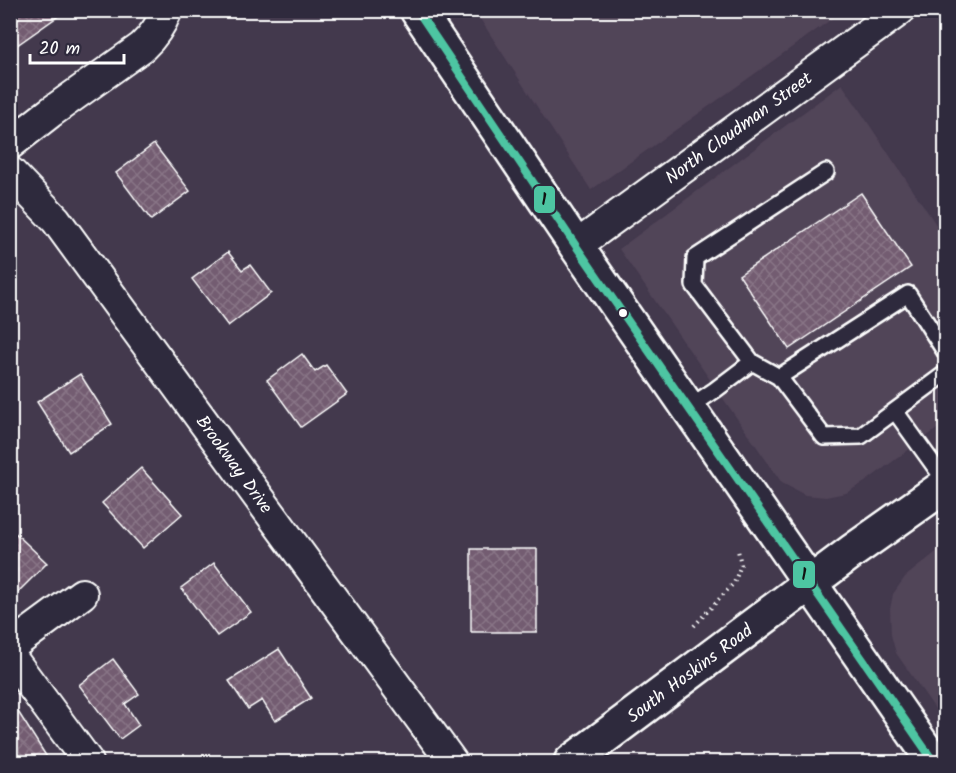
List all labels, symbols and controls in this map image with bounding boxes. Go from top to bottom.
scale bar [30,27,124,65]
text: 20 m [39,35,80,64]
street label: North Cloudman Street [659,65,820,193]
line badge: 1 [533,185,556,214]
text: 1 [542,188,547,213]
unlabelled marker [617,307,629,319]
street label: Brookway Drive [187,410,279,521]
line badge: 1 [792,560,816,589]
text: 1 [802,563,807,588]
street label: South Hoskins Road [621,617,760,731]

